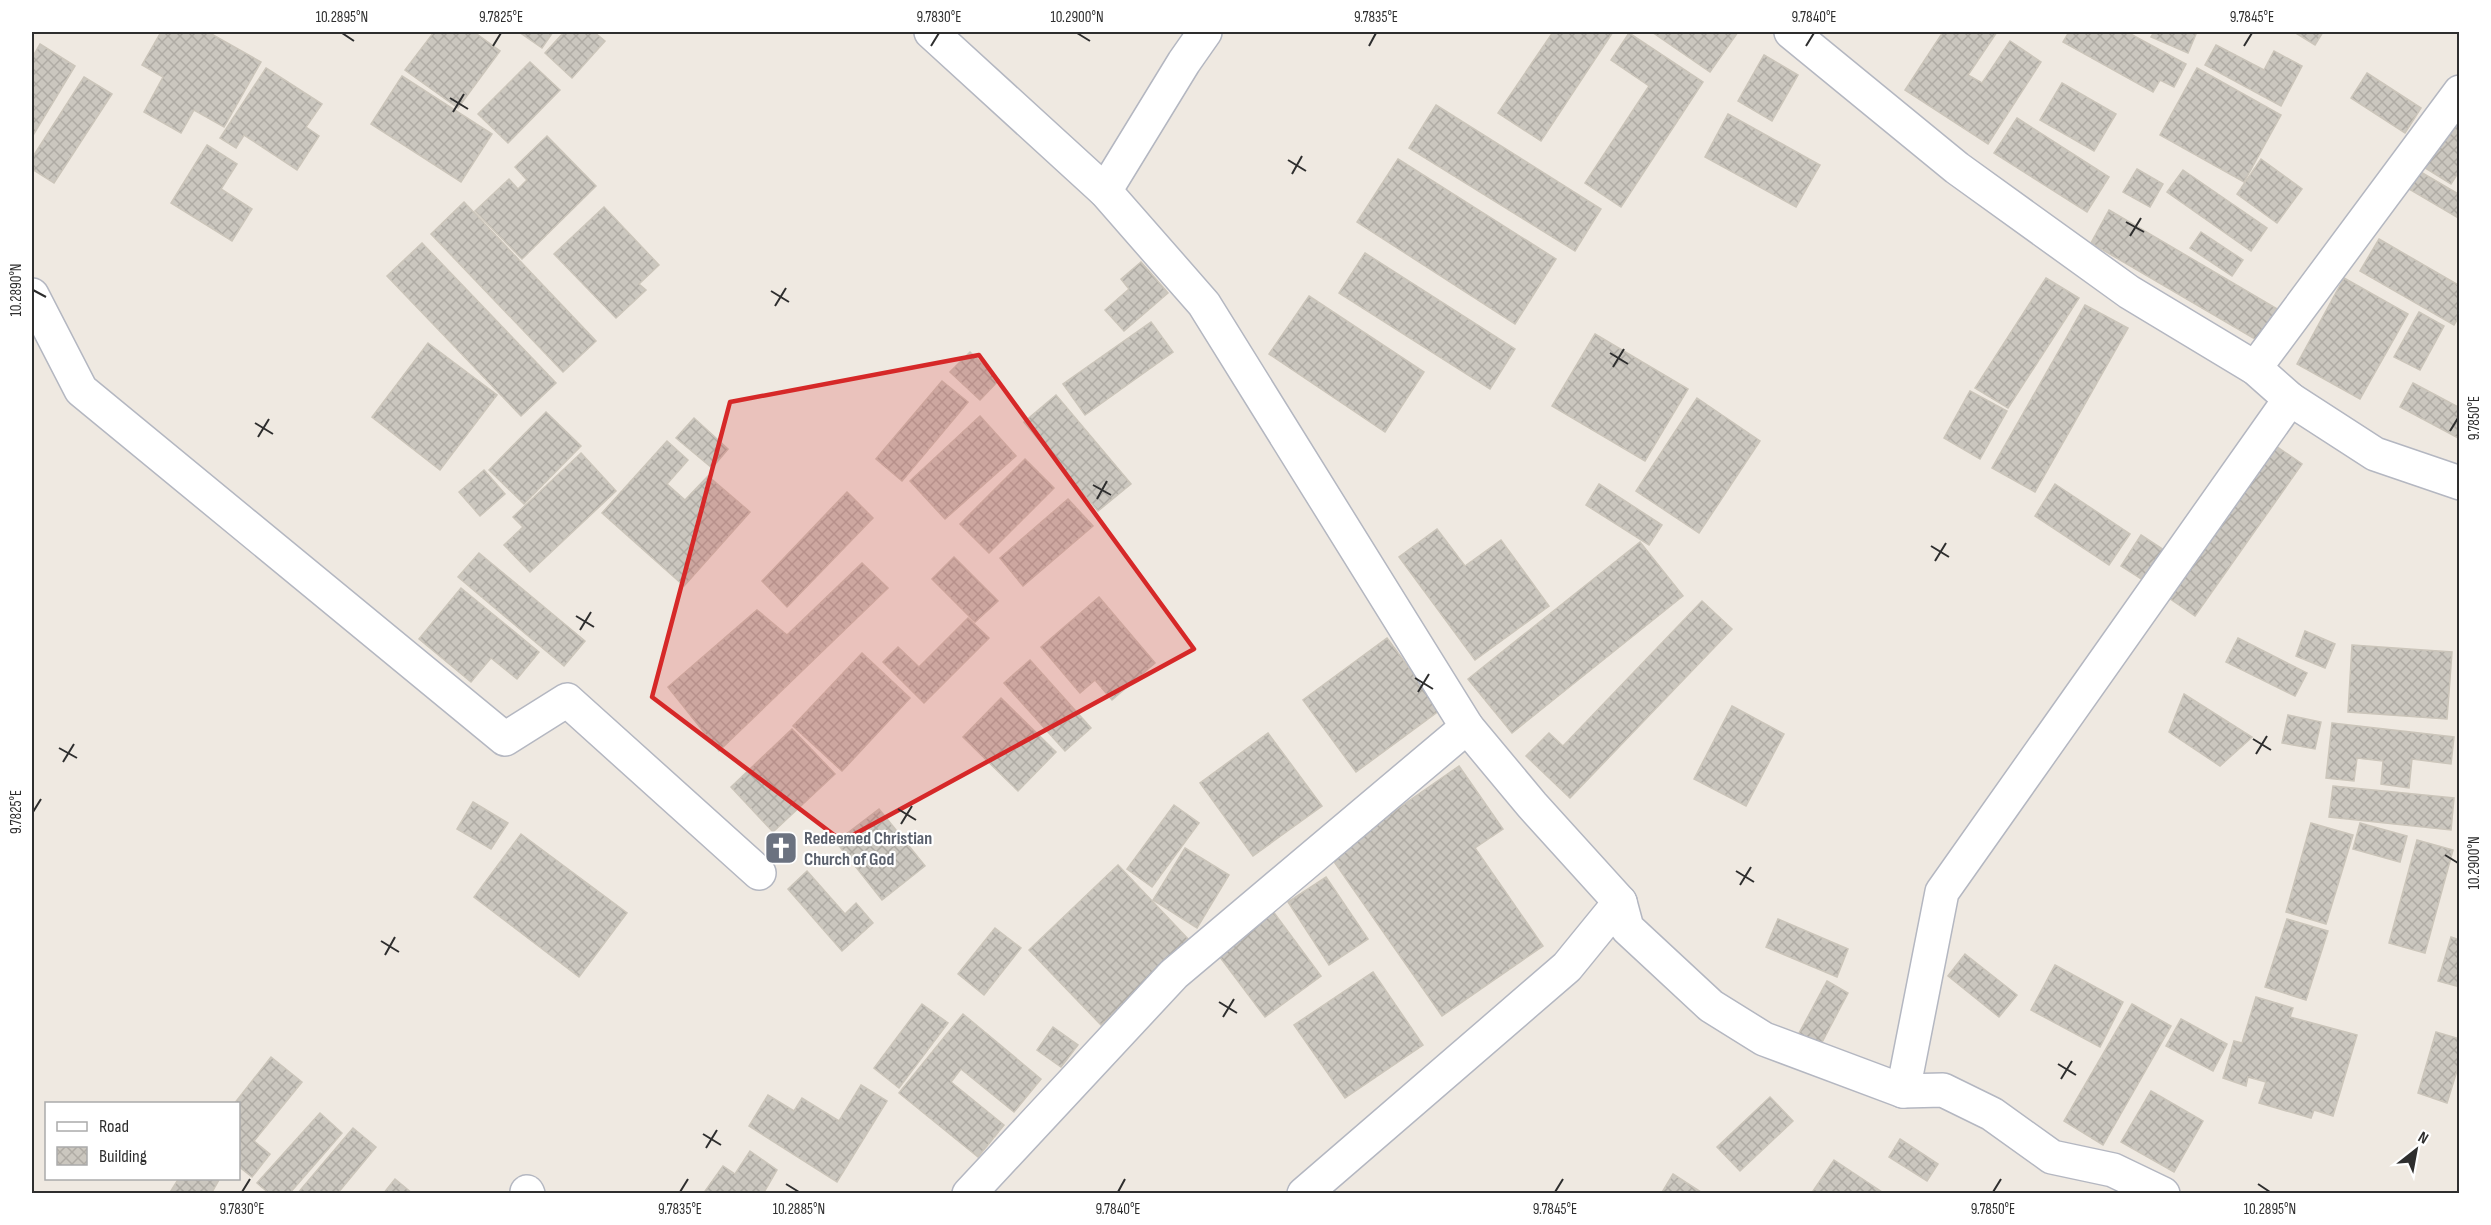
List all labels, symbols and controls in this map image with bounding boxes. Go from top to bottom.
text: 10.2895°N [316,8,368,27]
text: 9.7825°E [479,8,523,27]
text: 9.7830°E [917,8,961,27]
text: 10.2900°N [1050,8,1104,27]
text: 9.7835°E [1354,8,1398,27]
text: 9.7840°E [1791,8,1837,27]
text: 9.7845°E [2230,8,2274,27]
text: 10.2890°N [7,263,26,317]
text: 9.7850°E [2465,396,2484,440]
text: 9.7825°E [7,790,26,834]
place label: Redeemed Christian Church of God [804,828,932,870]
church icon: Redeemed Christian Church of God [763,830,799,866]
text: 10.2900°N [2465,836,2484,890]
legend [45,1102,240,1180]
text: Road [99,1116,129,1137]
north arrow [2386,1120,2446,1180]
text: N [2414,1128,2432,1149]
text: Building [99,1146,147,1167]
text: 9.7830°E [220,1200,264,1219]
text: 9.7835°E [658,1200,702,1219]
text: 10.2885°N [773,1200,825,1219]
text: 9.7840°E [1095,1200,1141,1219]
text: 9.7845°E [1533,1200,1577,1219]
text: 9.7850°E [1971,1200,2015,1219]
text: 10.2895°N [2244,1200,2296,1219]

